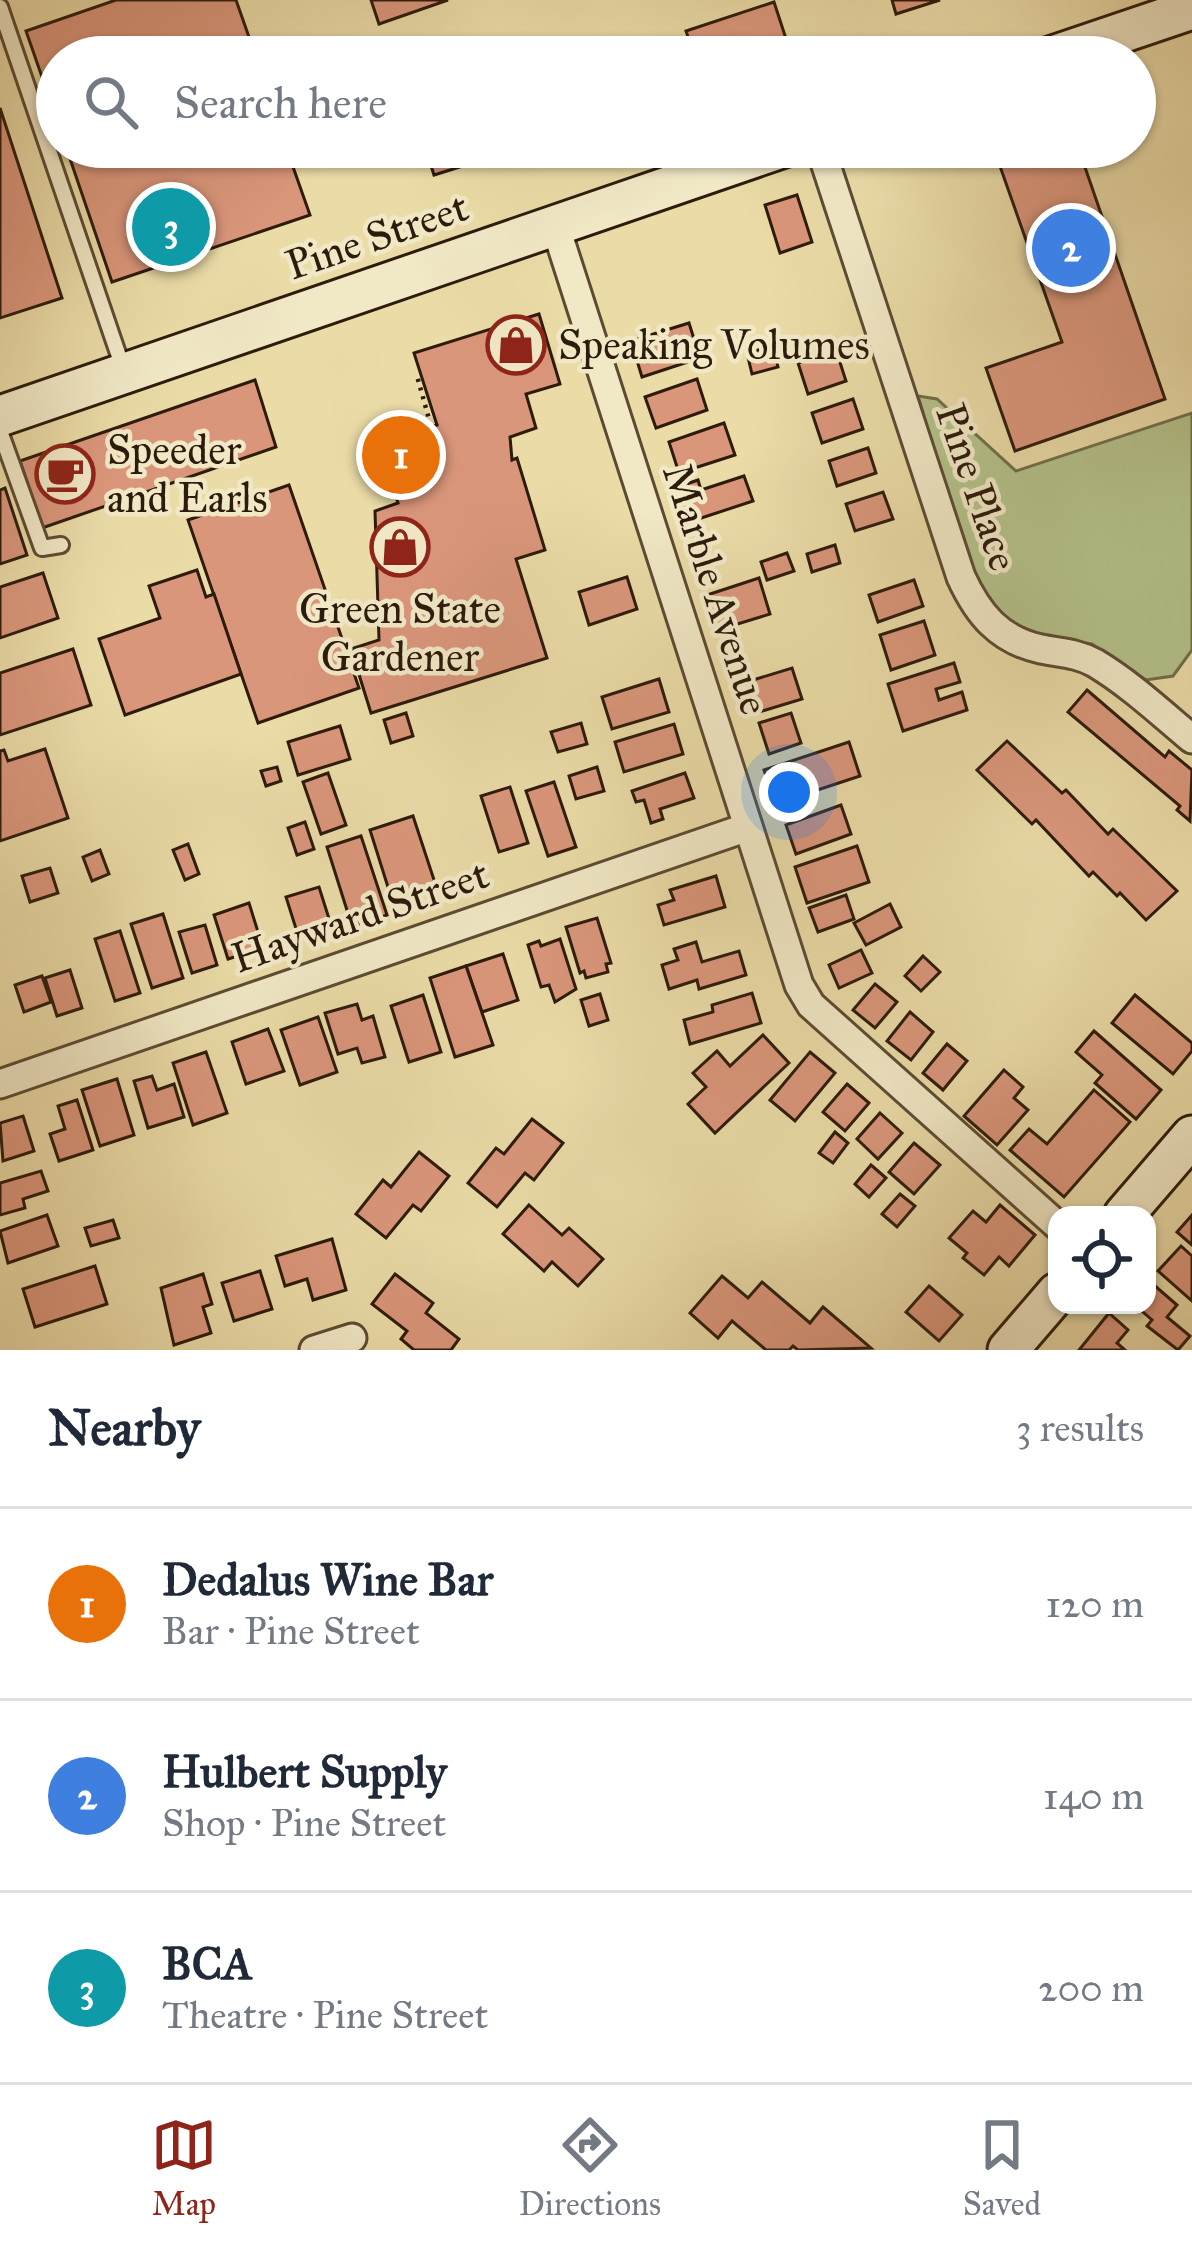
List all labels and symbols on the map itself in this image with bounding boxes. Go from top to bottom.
street label: Pine Street [279,181,475,291]
pin: 3 [132,182,210,272]
pin: 2 [1032,203,1110,293]
shop icon: Speaking Volumes [485,314,547,376]
place label: Speaking Volumes [558,319,870,371]
street label: Pine Place [924,397,1030,577]
pin: 1 [362,410,440,500]
place label: Speeder and Earls [107,424,268,524]
cafe icon: Speeder and Earls [34,443,96,505]
street label: Marble Avenue [651,457,781,721]
shop icon: Green State Gardener [369,516,431,578]
place label: Green State Gardener [299,583,501,683]
your location [759,762,819,822]
street label: Hayward Street [225,848,495,984]

